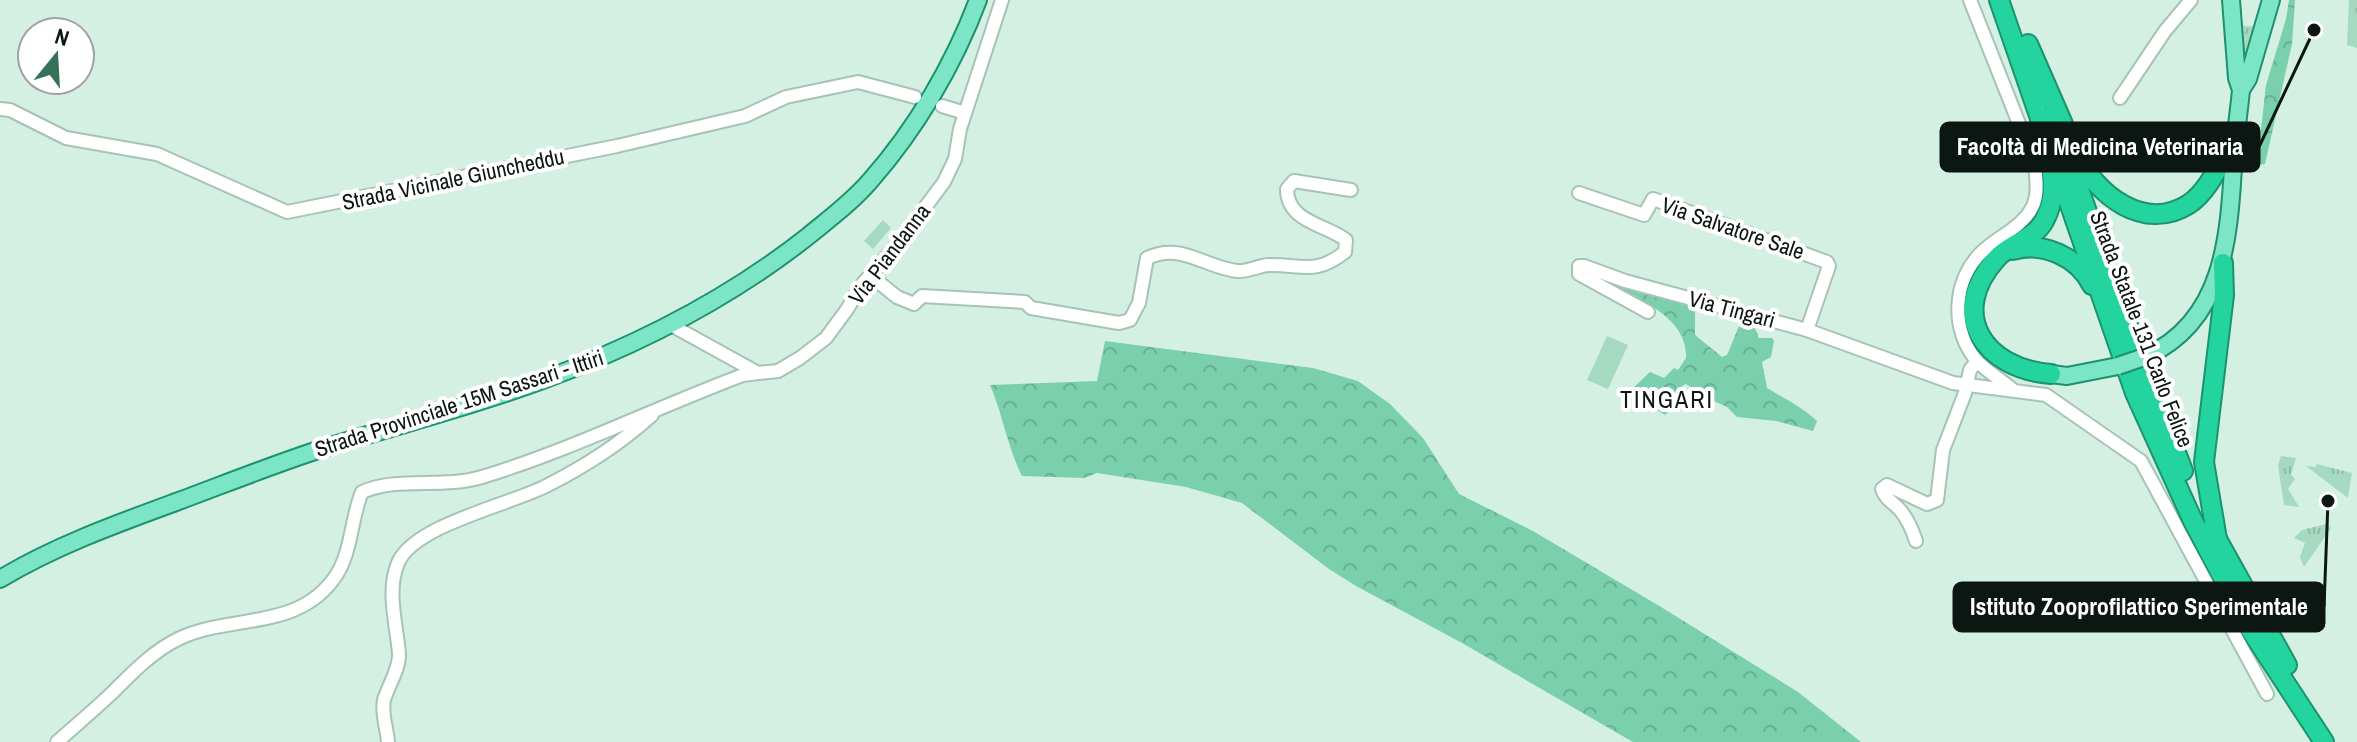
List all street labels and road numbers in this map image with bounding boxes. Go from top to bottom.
street label: Strada Vicinale Giuncheddu [339,141,567,217]
street label: Via Salvatore Sale [1658,190,1808,266]
street label: Via Piandanna [841,197,937,311]
street label: Strada Statale 131 Carlo Felice [2083,207,2201,451]
street label: Via Tingari [1685,283,1779,335]
street label: Strada Provinciale 15M Sassari - Ittiri [311,342,607,464]

